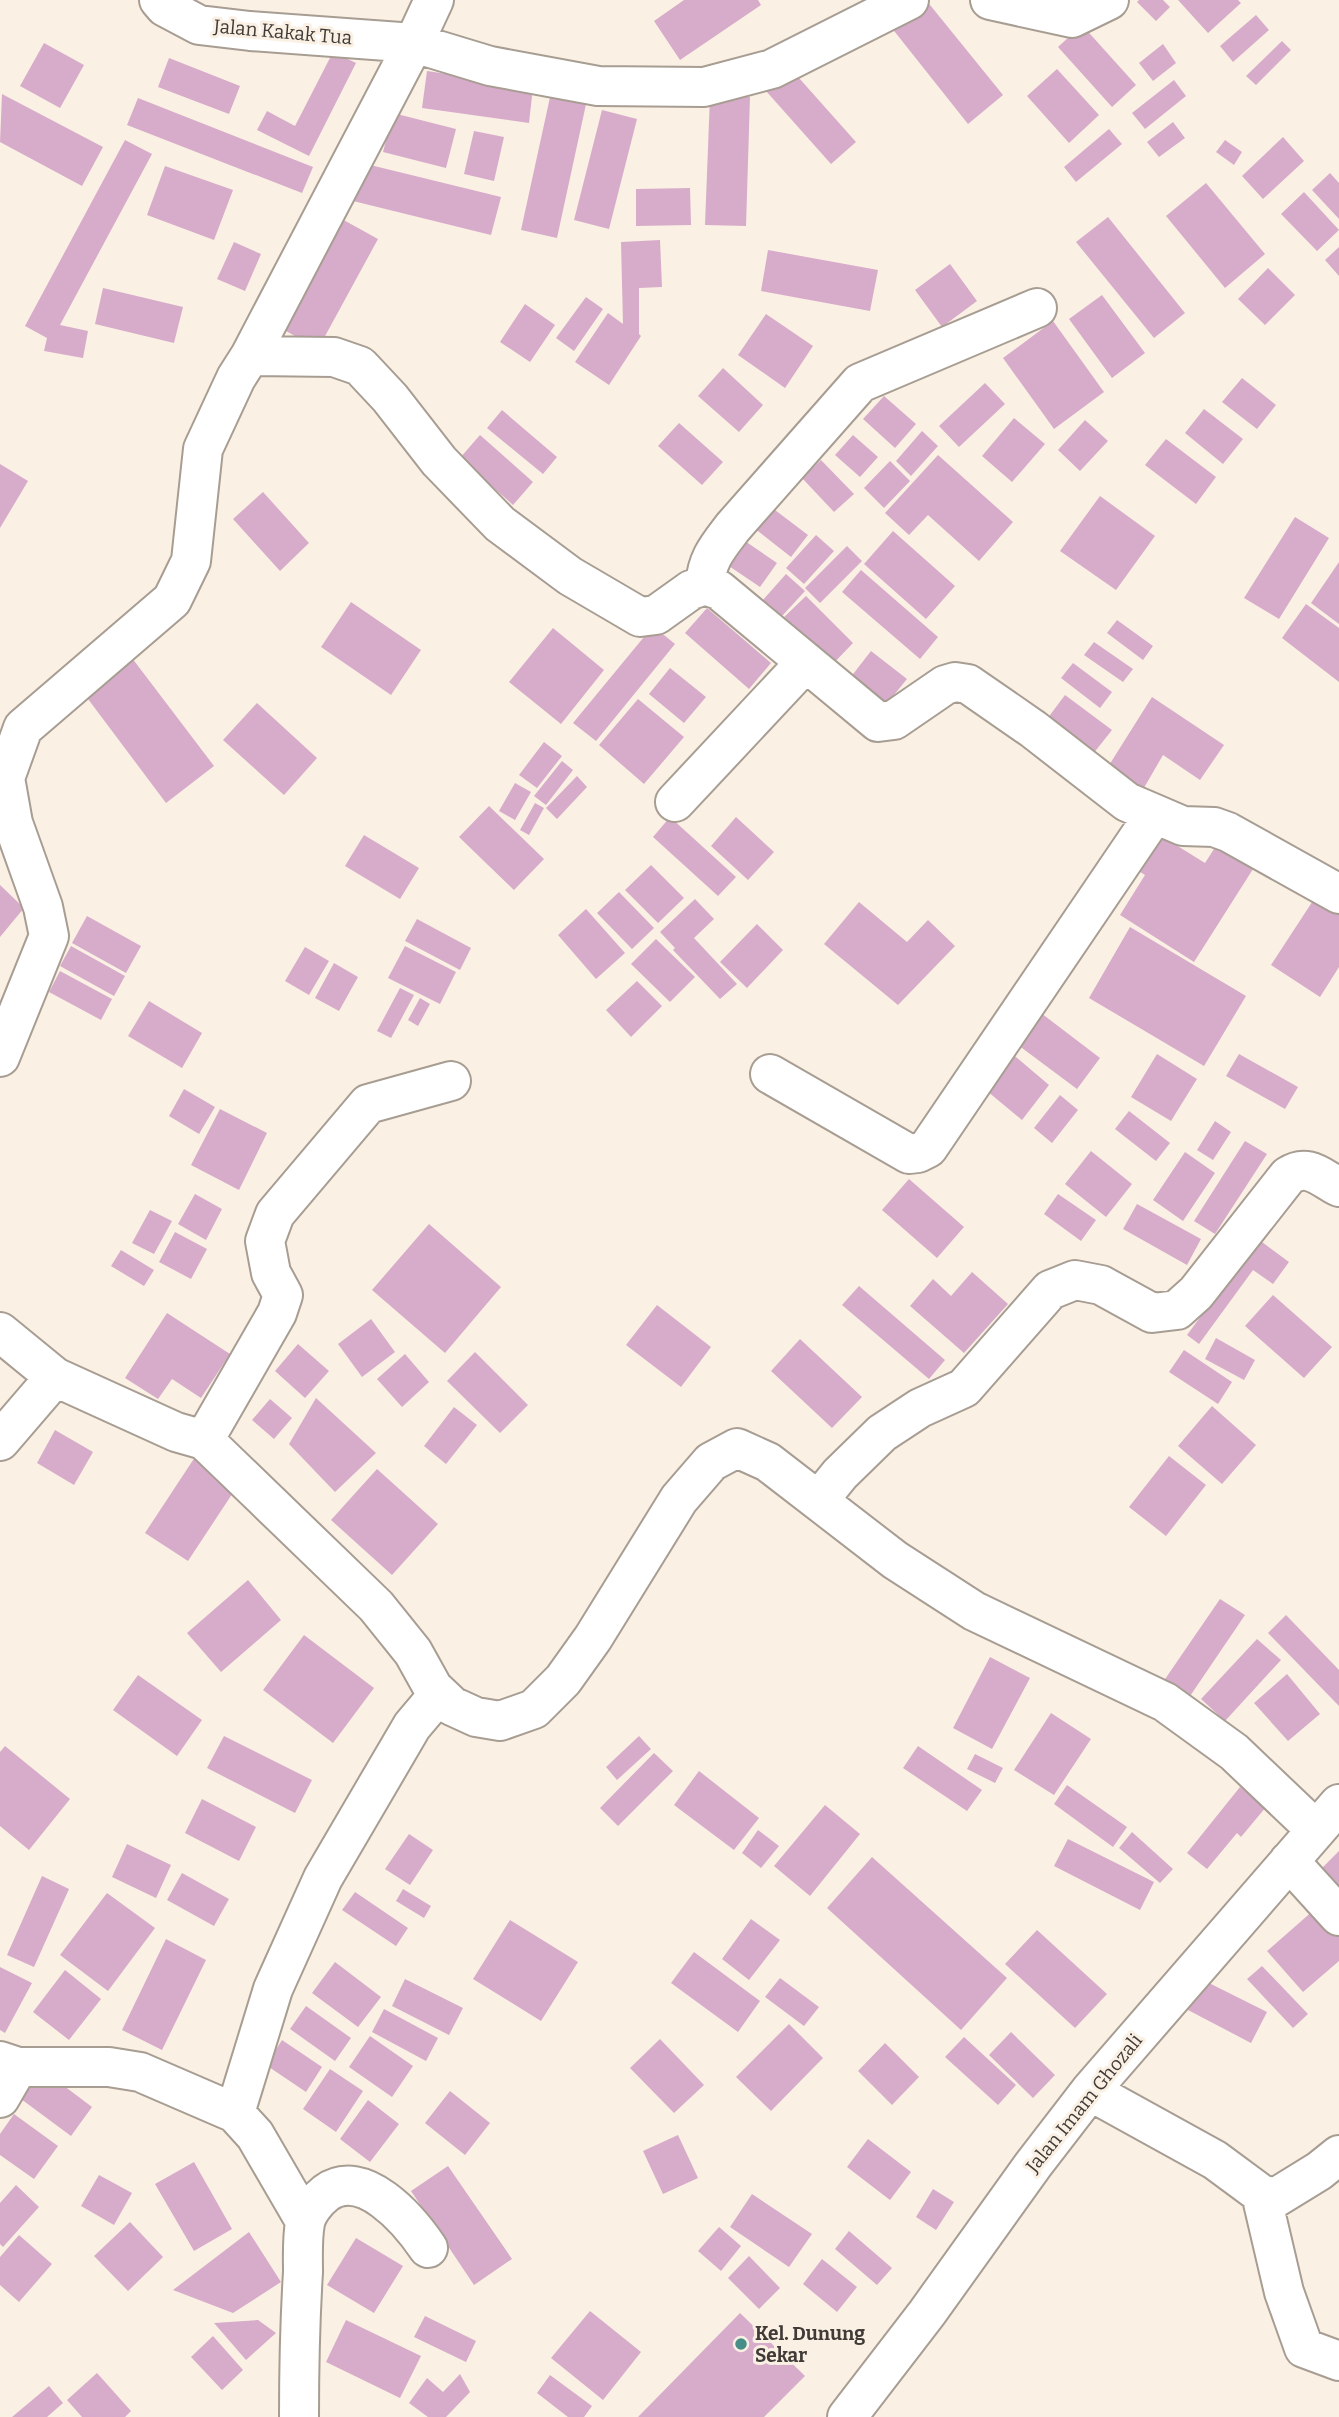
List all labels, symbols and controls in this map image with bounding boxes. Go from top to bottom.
street label: Jalan Kakak Tua [212,14,354,50]
street label: Jalan Imam Ghozali [1020,2029,1147,2178]
place label: Kel. Dunung Sekar [755,2322,865,2367]
marker: Kel. Dunung Sekar [733,2336,749,2352]

